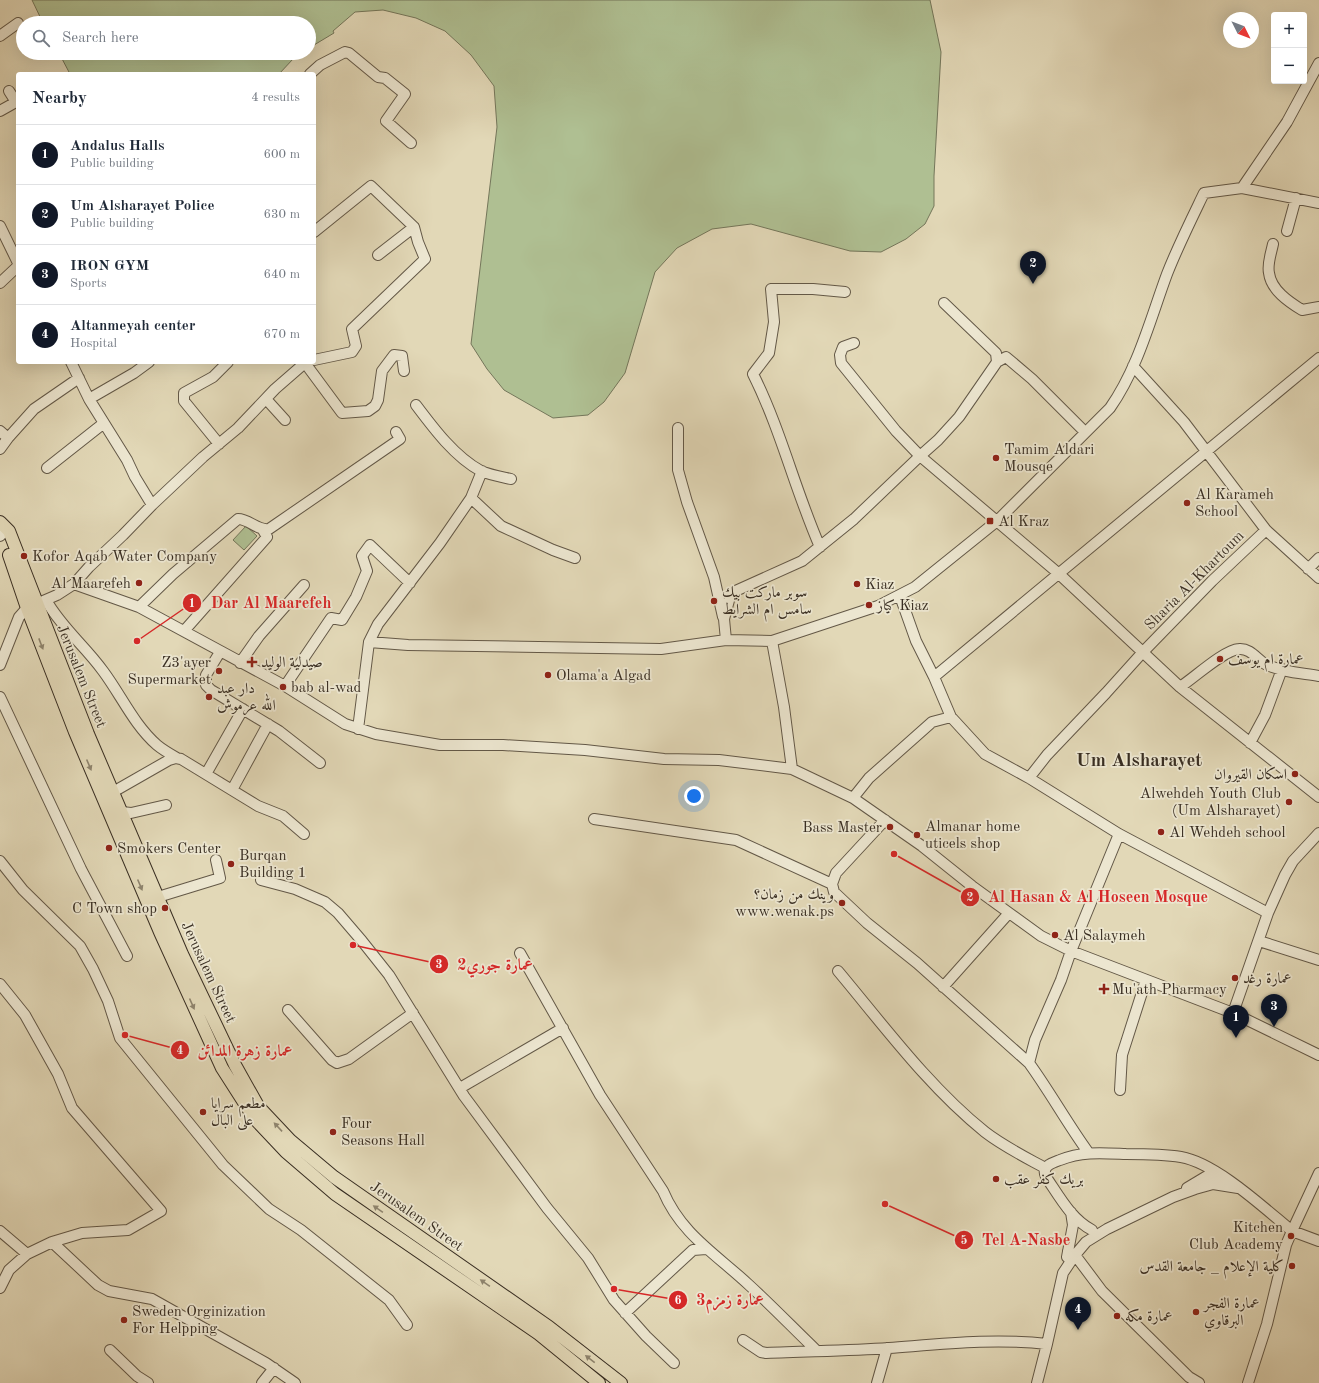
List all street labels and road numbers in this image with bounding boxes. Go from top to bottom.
street label: Sharia Al-Khartoum [1143,529,1248,634]
street label: Jerusalem Street [53,623,108,730]
street label: Jerusalem Street [178,920,238,1026]
street label: Jerusalem Street [367,1180,465,1255]

